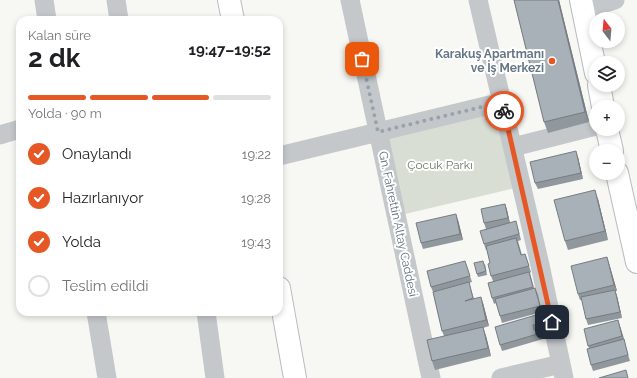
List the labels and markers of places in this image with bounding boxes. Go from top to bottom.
pin [345,42,379,76]
place label: Karakuş Apartmanı ve İş Merkezi [435,47,544,75]
marker: Karakuş Apartmanı ve İş Merkezi [547,56,557,66]
pin [535,305,569,339]

